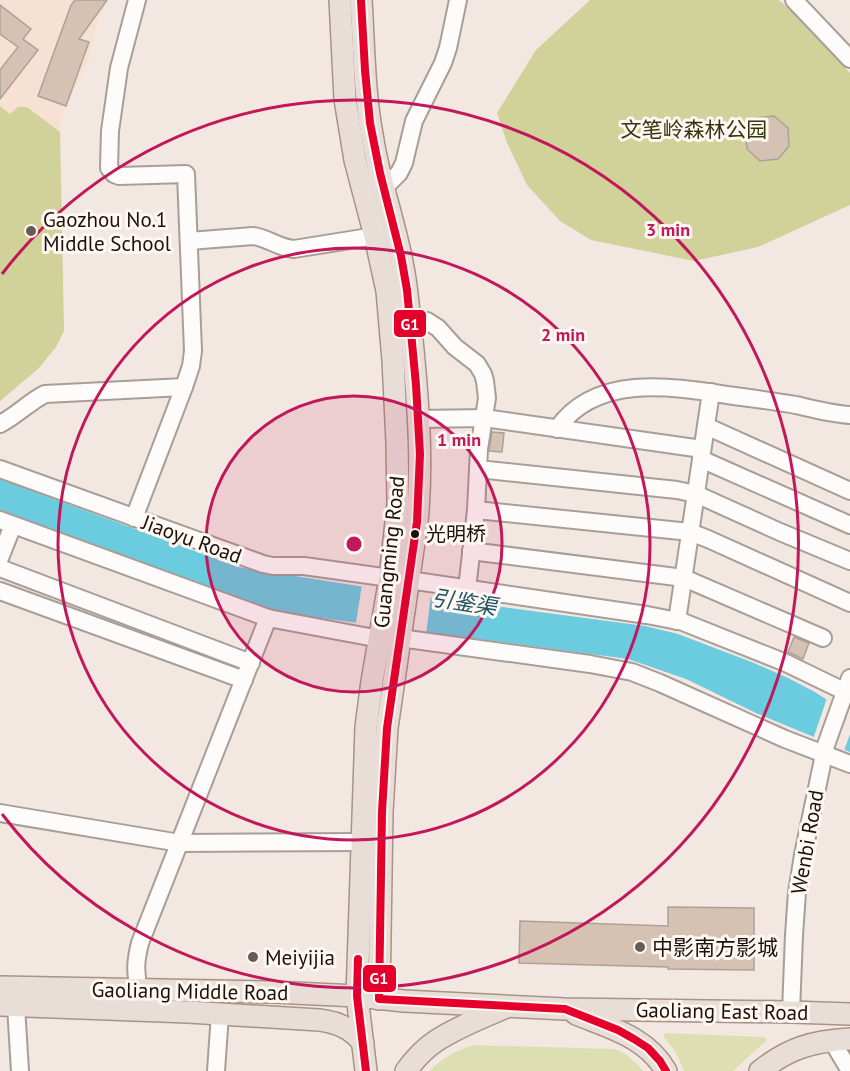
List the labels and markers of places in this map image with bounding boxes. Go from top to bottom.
place label: Gaozhou No.1 Middle School [43,206,171,257]
marker: Gaozhou No.1 Middle School [24,224,38,238]
place label: 光明桥 [426,521,486,547]
marker: 光明桥 [409,528,421,540]
centre of rings [344,534,364,554]
place label: 中影南方影城 [652,934,778,961]
marker: 中影南方影城 [633,940,647,954]
place label: Meiyijia [265,944,335,971]
marker: Meiyijia [246,950,260,964]

